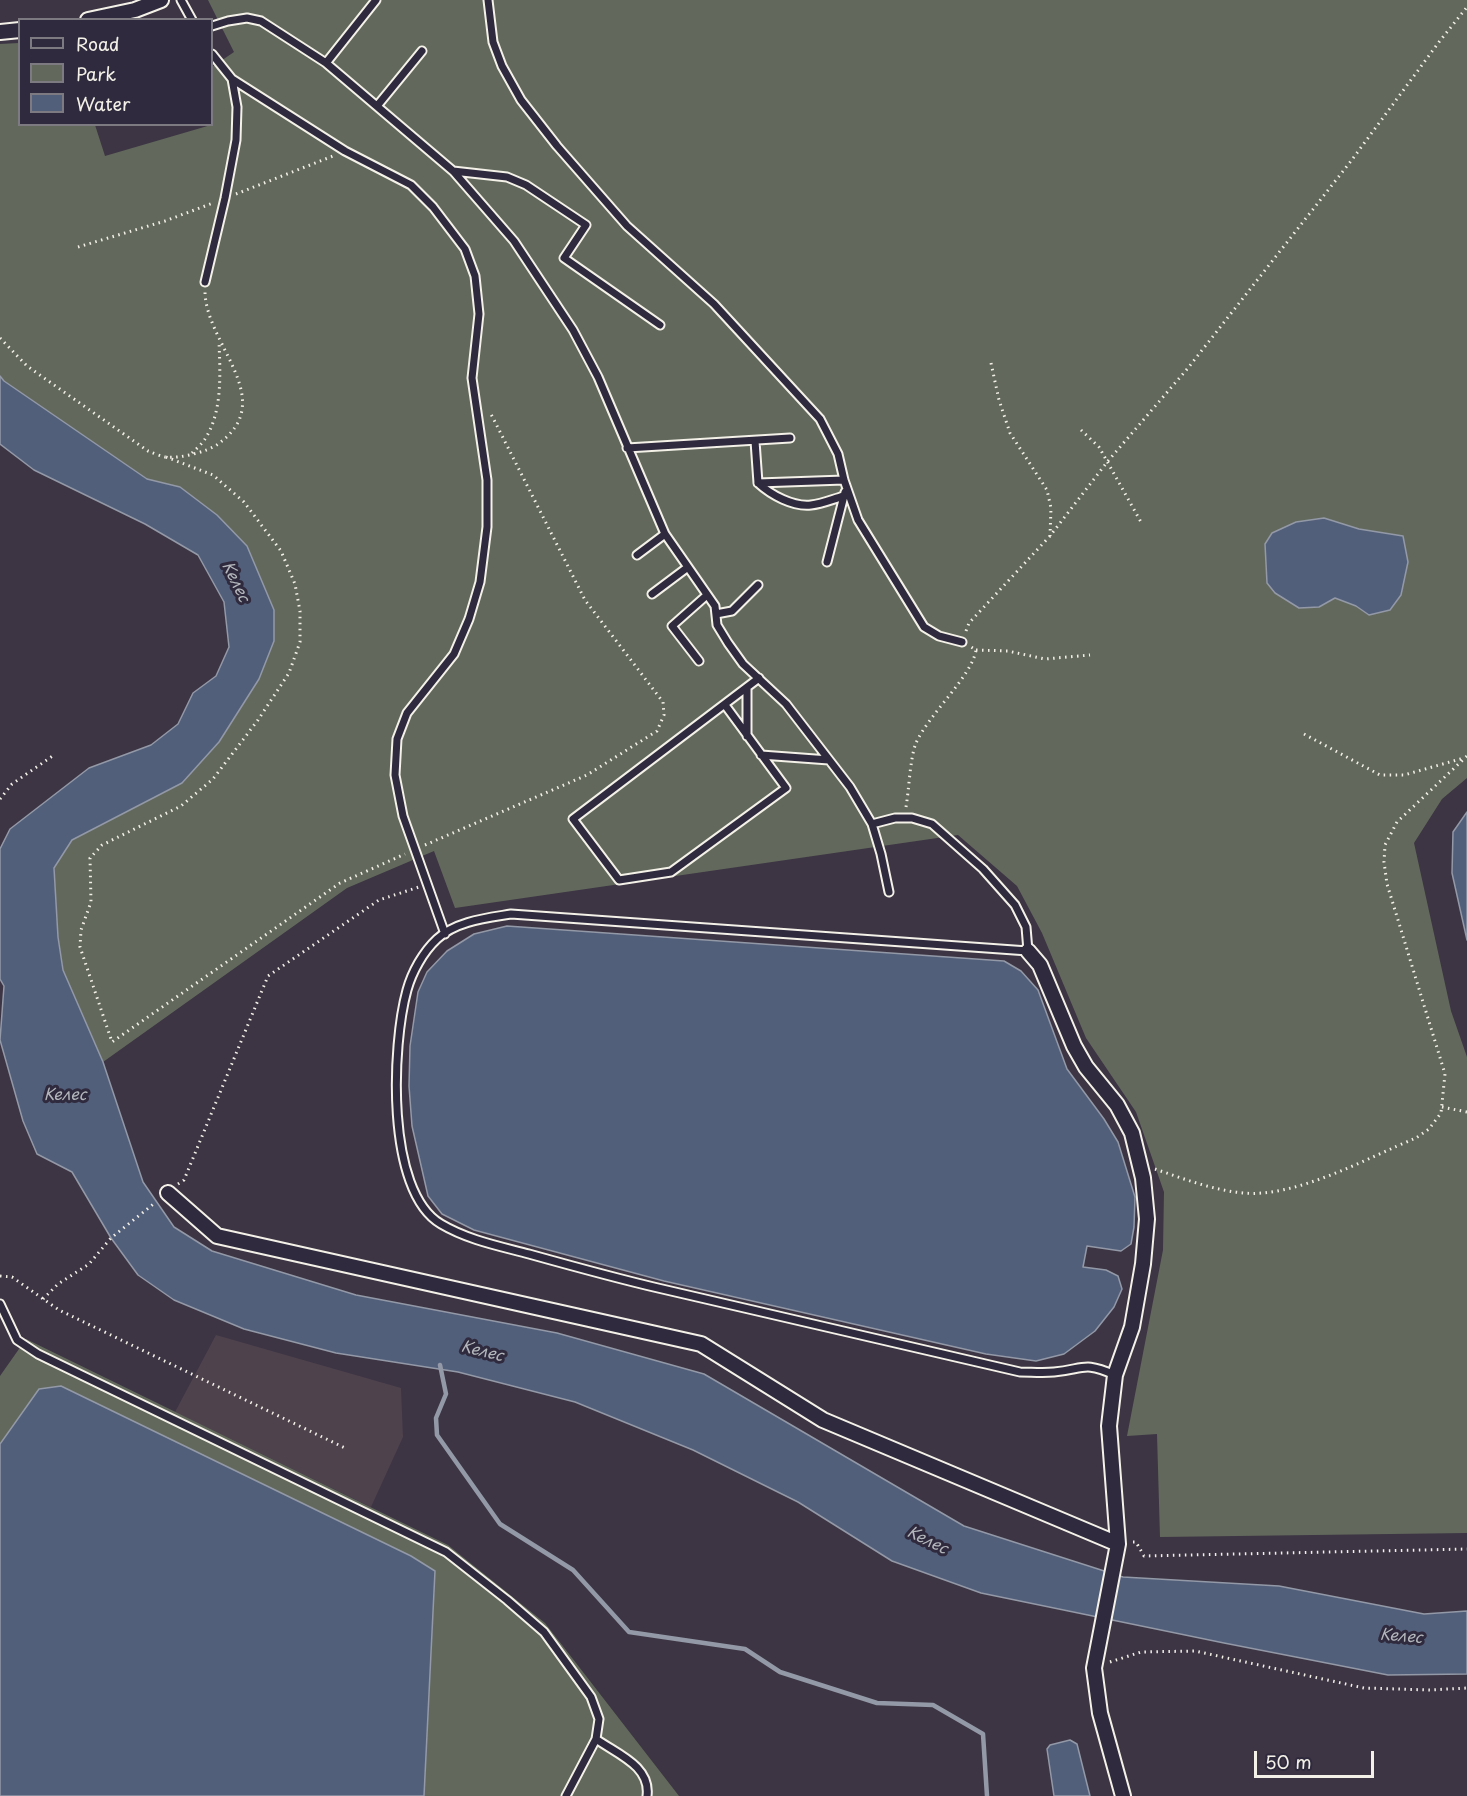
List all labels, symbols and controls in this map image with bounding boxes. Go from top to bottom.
legend [18,18,213,126]
text: Road [76,30,120,57]
text: Park [76,60,116,87]
text: Water [76,90,130,117]
water label: Келес [217,559,253,605]
water label: Келес [44,1086,86,1106]
water label: Келес [459,1338,505,1366]
water label: Келес [904,1523,950,1559]
water label: Келес [1379,1626,1423,1648]
scale bar [1257,1739,1377,1777]
text: 50 m [1265,1748,1312,1775]

